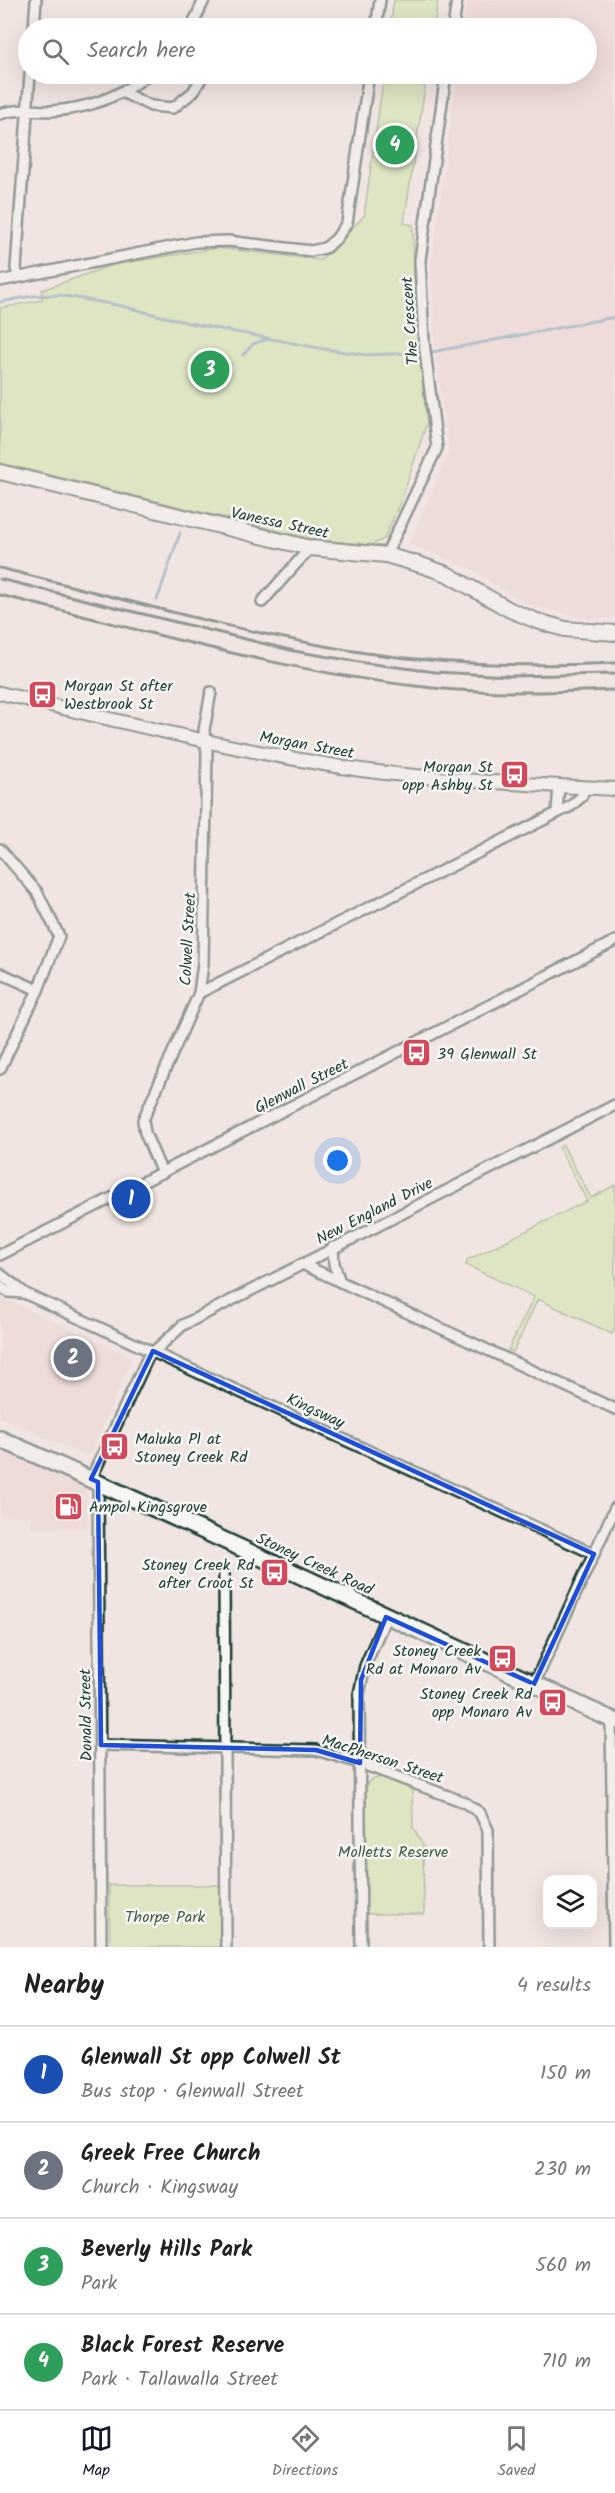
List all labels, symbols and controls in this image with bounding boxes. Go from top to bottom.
search box [18,18,597,84]
text: Search here [87,34,195,69]
icon: search [39,35,72,68]
pin: 4 [376,122,414,168]
street label: The Crescent [395,275,426,366]
pin: 3 [190,348,230,392]
street label: Vanessa Street [228,501,332,546]
place label: Morgan St after Westbrook St [64,674,174,717]
bus stop icon: Morgan St after Westbrook St [27,678,59,710]
street label: Morgan Street [257,725,357,766]
place label: Morgan St opp Ashby St [402,755,494,798]
bus stop icon: Morgan St opp Ashby St [498,759,530,791]
street label: Colwell Street [174,891,203,986]
bus stop icon: 39 Glenwall St [400,1037,432,1069]
place label: 39 Glenwall St [437,1042,538,1067]
street label: Glenwall Street [250,1052,354,1121]
your location [323,1146,352,1175]
street label: New England Drive [312,1171,438,1252]
pin: 1 [112,1176,150,1222]
pin: 2 [54,1336,92,1380]
street label: Kingsway [282,1387,349,1436]
place label: Maluka Pl at Stoney Creek Rd [135,1427,248,1470]
bus stop icon: Maluka Pl at Stoney Creek Rd [98,1431,130,1463]
fuel station icon: Ampol Kingsgrove [52,1490,84,1522]
place label: Ampol Kingsgrove [89,1495,207,1520]
street label: Stoney Creek Road [252,1526,378,1603]
place label: Stoney Creek Rd after Croot St [142,1553,255,1596]
bus stop icon: Stoney Creek Rd after Croot St [259,1557,291,1589]
place label: Stoney Creek Rd at Monaro Av [366,1639,481,1682]
bus stop icon: Stoney Creek Rd at Monaro Av [486,1643,518,1675]
street label: Donald Street [73,1668,100,1761]
place label: Stoney Creek Rd opp Monaro Av [420,1682,533,1725]
bus stop icon: Stoney Creek Rd opp Monaro Av [537,1686,569,1718]
street label: MacPherson Street [318,1728,447,1791]
park label: Molletts Reserve [338,1840,448,1865]
map controls [543,1875,597,1929]
button: layers [543,1875,597,1929]
park label: Thorpe Park [125,1905,205,1930]
text: Nearby [24,1965,104,2007]
text: 4 results [517,1970,591,2002]
text: Glenwall St opp Colwell St [81,2041,341,2076]
text: 1 [40,2058,47,2090]
text: 150 m [540,2058,591,2090]
text: Bus stop · Glenwall Street [81,2076,304,2108]
text: Greek Free Church [81,2137,260,2172]
text: 2 [38,2154,49,2186]
text: 230 m [534,2154,591,2186]
text: Church · Kingsway [81,2172,238,2204]
text: Beverly Hills Park [81,2233,252,2268]
text: 3 [38,2250,49,2282]
text: 560 m [535,2250,591,2282]
text: Park [81,2268,117,2300]
text: Black Forest Reserve [81,2329,284,2364]
text: 4 [38,2346,49,2378]
text: 710 m [542,2346,591,2378]
text: Park · Tallawalla Street [81,2364,278,2396]
tab: Map [80,2422,113,2483]
tab: Directions [272,2422,338,2483]
tab: Saved [497,2422,535,2483]

